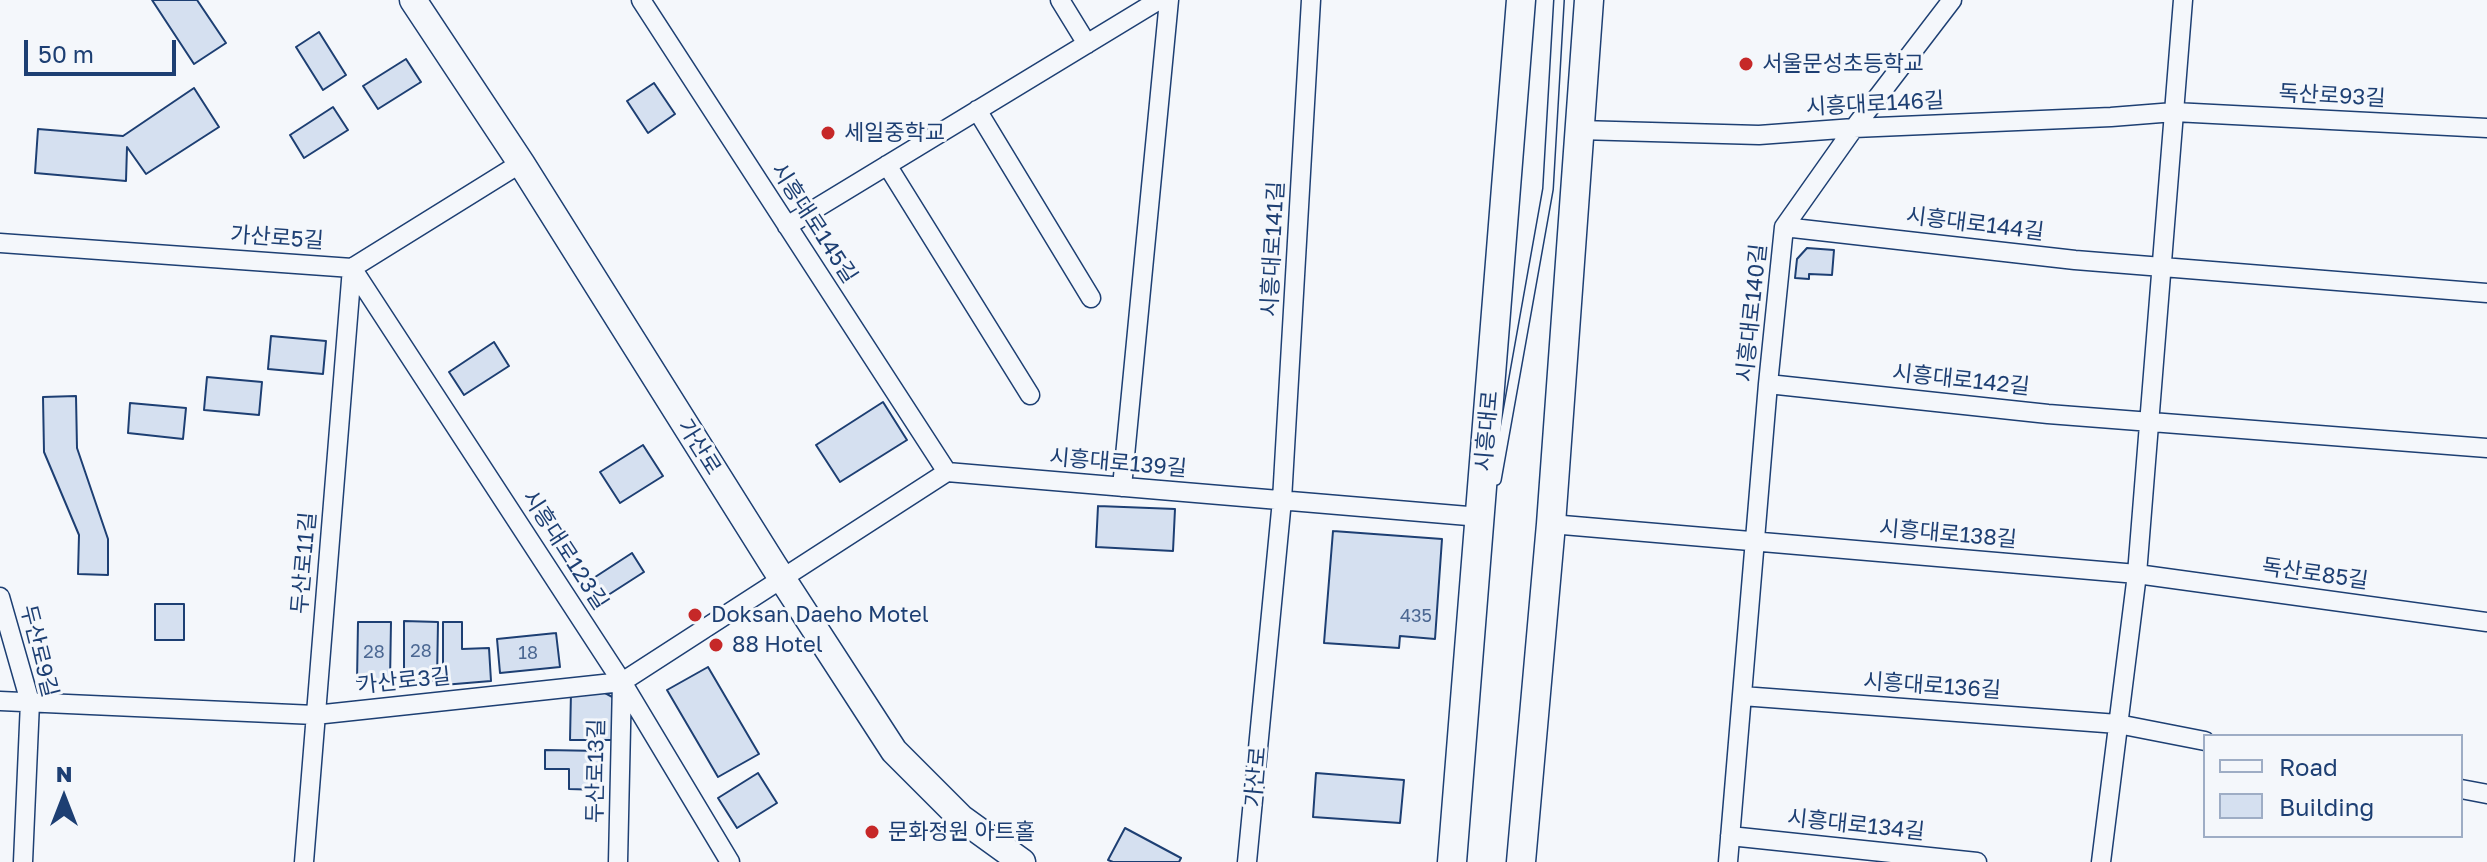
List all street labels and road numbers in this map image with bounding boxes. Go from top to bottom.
street label: 독산로93길 [2278,80,2386,112]
street label: 시흥대로146길 [1805,87,1945,121]
street label: 시흥대로145길 [765,158,863,288]
street label: 시흥대로141길 [1256,180,1290,318]
street label: 시흥대로144길 [1905,202,2045,246]
street label: 가산로5길 [229,222,325,254]
street label: 시흥대로140길 [1732,243,1772,383]
street label: 시흥대로142길 [1891,360,2031,400]
street label: 시흥대로 [1470,390,1504,472]
street label: 가산로 [672,414,726,480]
street label: 시흥대로139길 [1048,444,1188,482]
street label: 시흥대로123길 [516,485,614,615]
street label: 두산로11길 [286,511,322,615]
street label: 시흥대로138길 [1878,515,2018,553]
street label: 독산로85길 [2260,553,2370,595]
street label: 두산로9길 [15,602,63,700]
street label: 가산로3길 [356,663,452,699]
street label: 시흥대로136길 [1862,668,2002,704]
street label: 두산로13길 [582,719,610,823]
street label: 가산로 [1240,746,1272,808]
street label: 시흥대로134길 [1786,805,1926,845]

